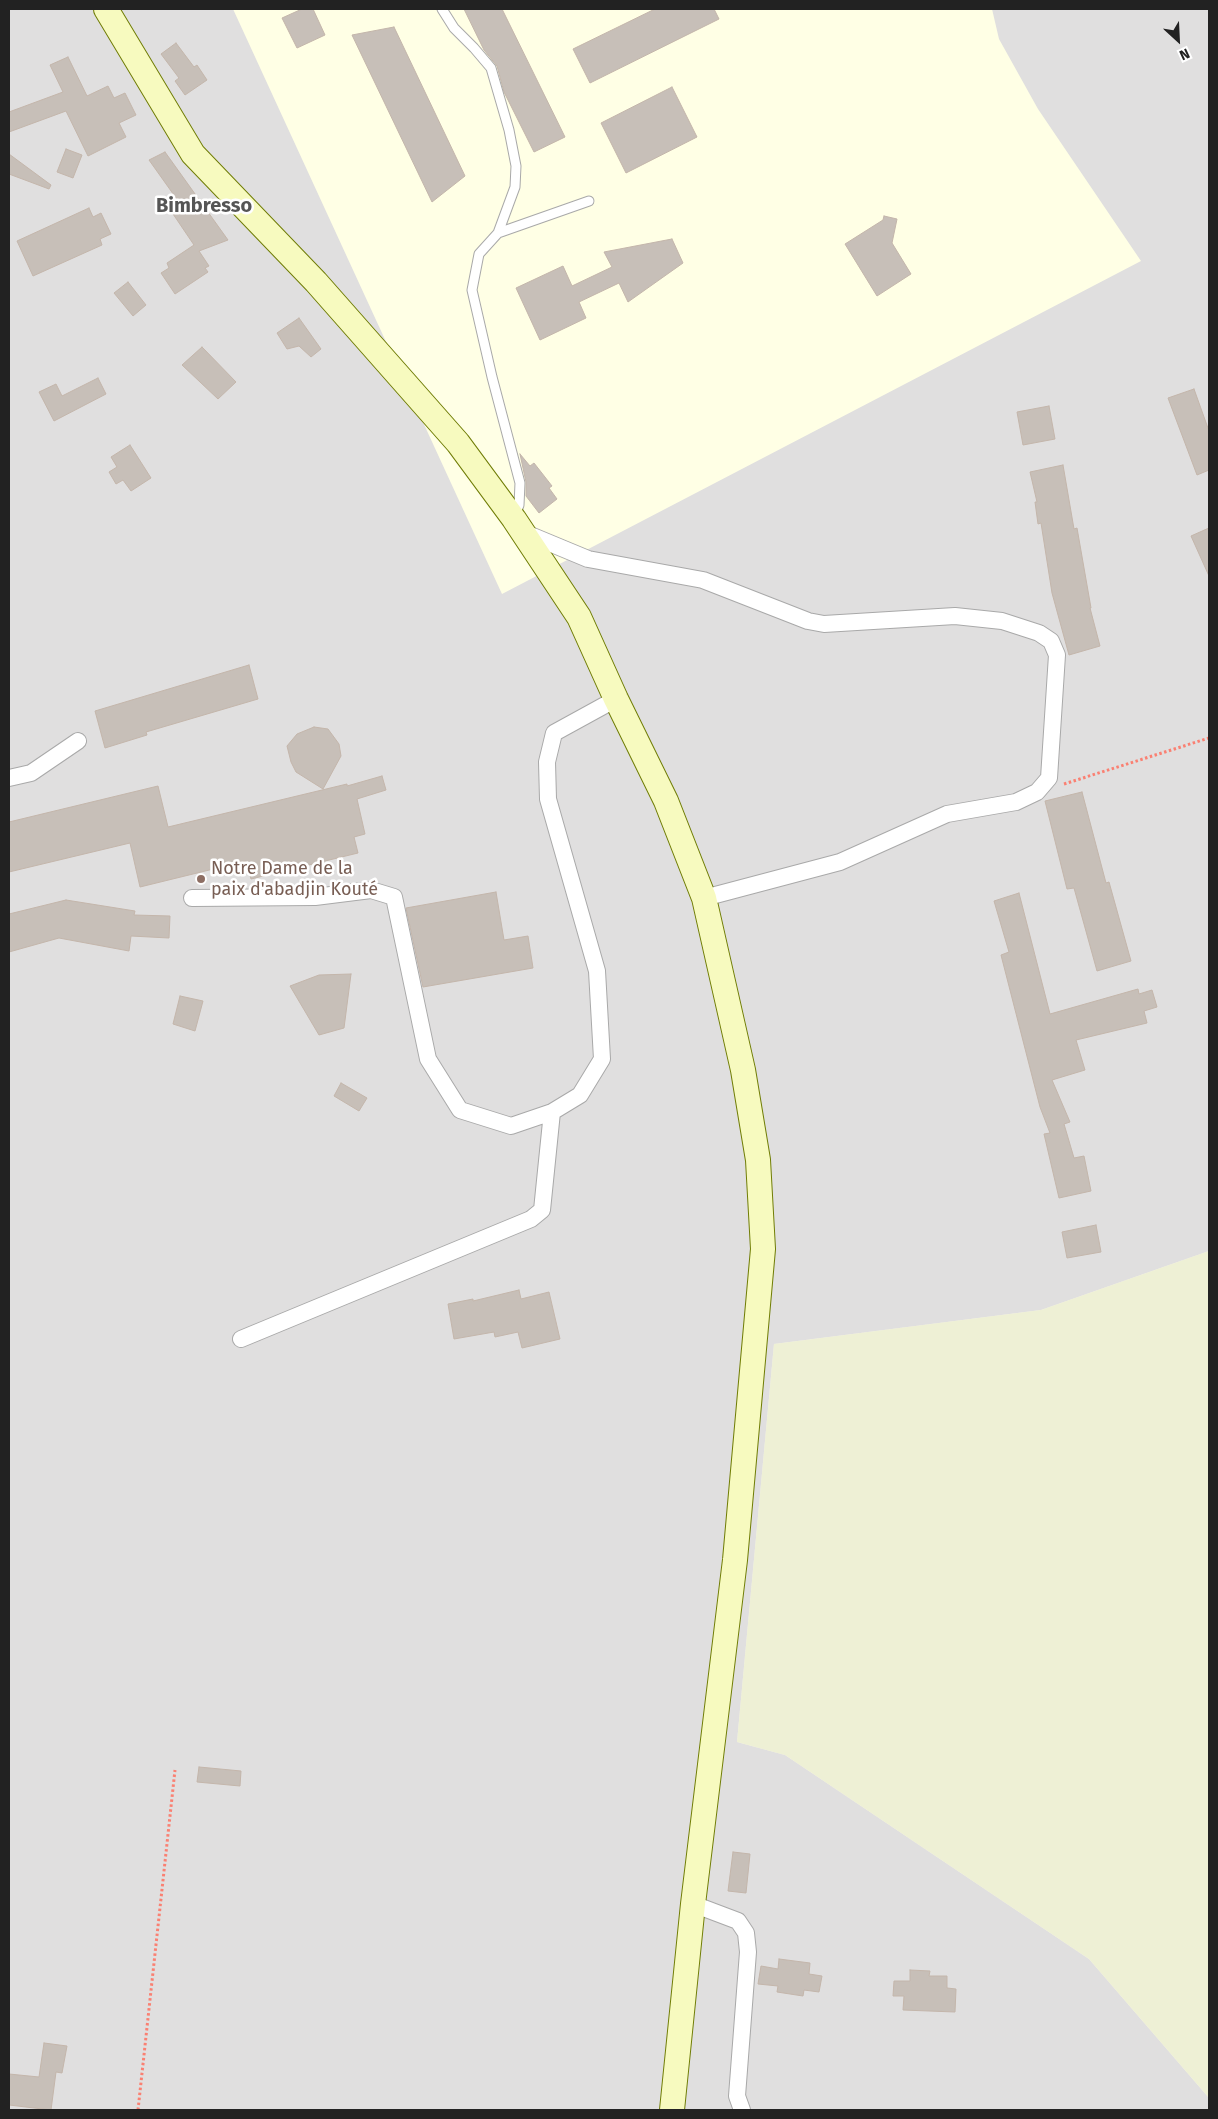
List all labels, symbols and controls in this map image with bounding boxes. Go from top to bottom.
north arrow [1153,15,1203,65]
text: N [1177,44,1192,64]
district label: Bimbresso [156,194,252,218]
place label: Notre Dame de la paix d'abadjin Kouté [211,858,378,901]
marker: Notre Dame de la paix d'abadjin Kouté [195,873,207,885]

